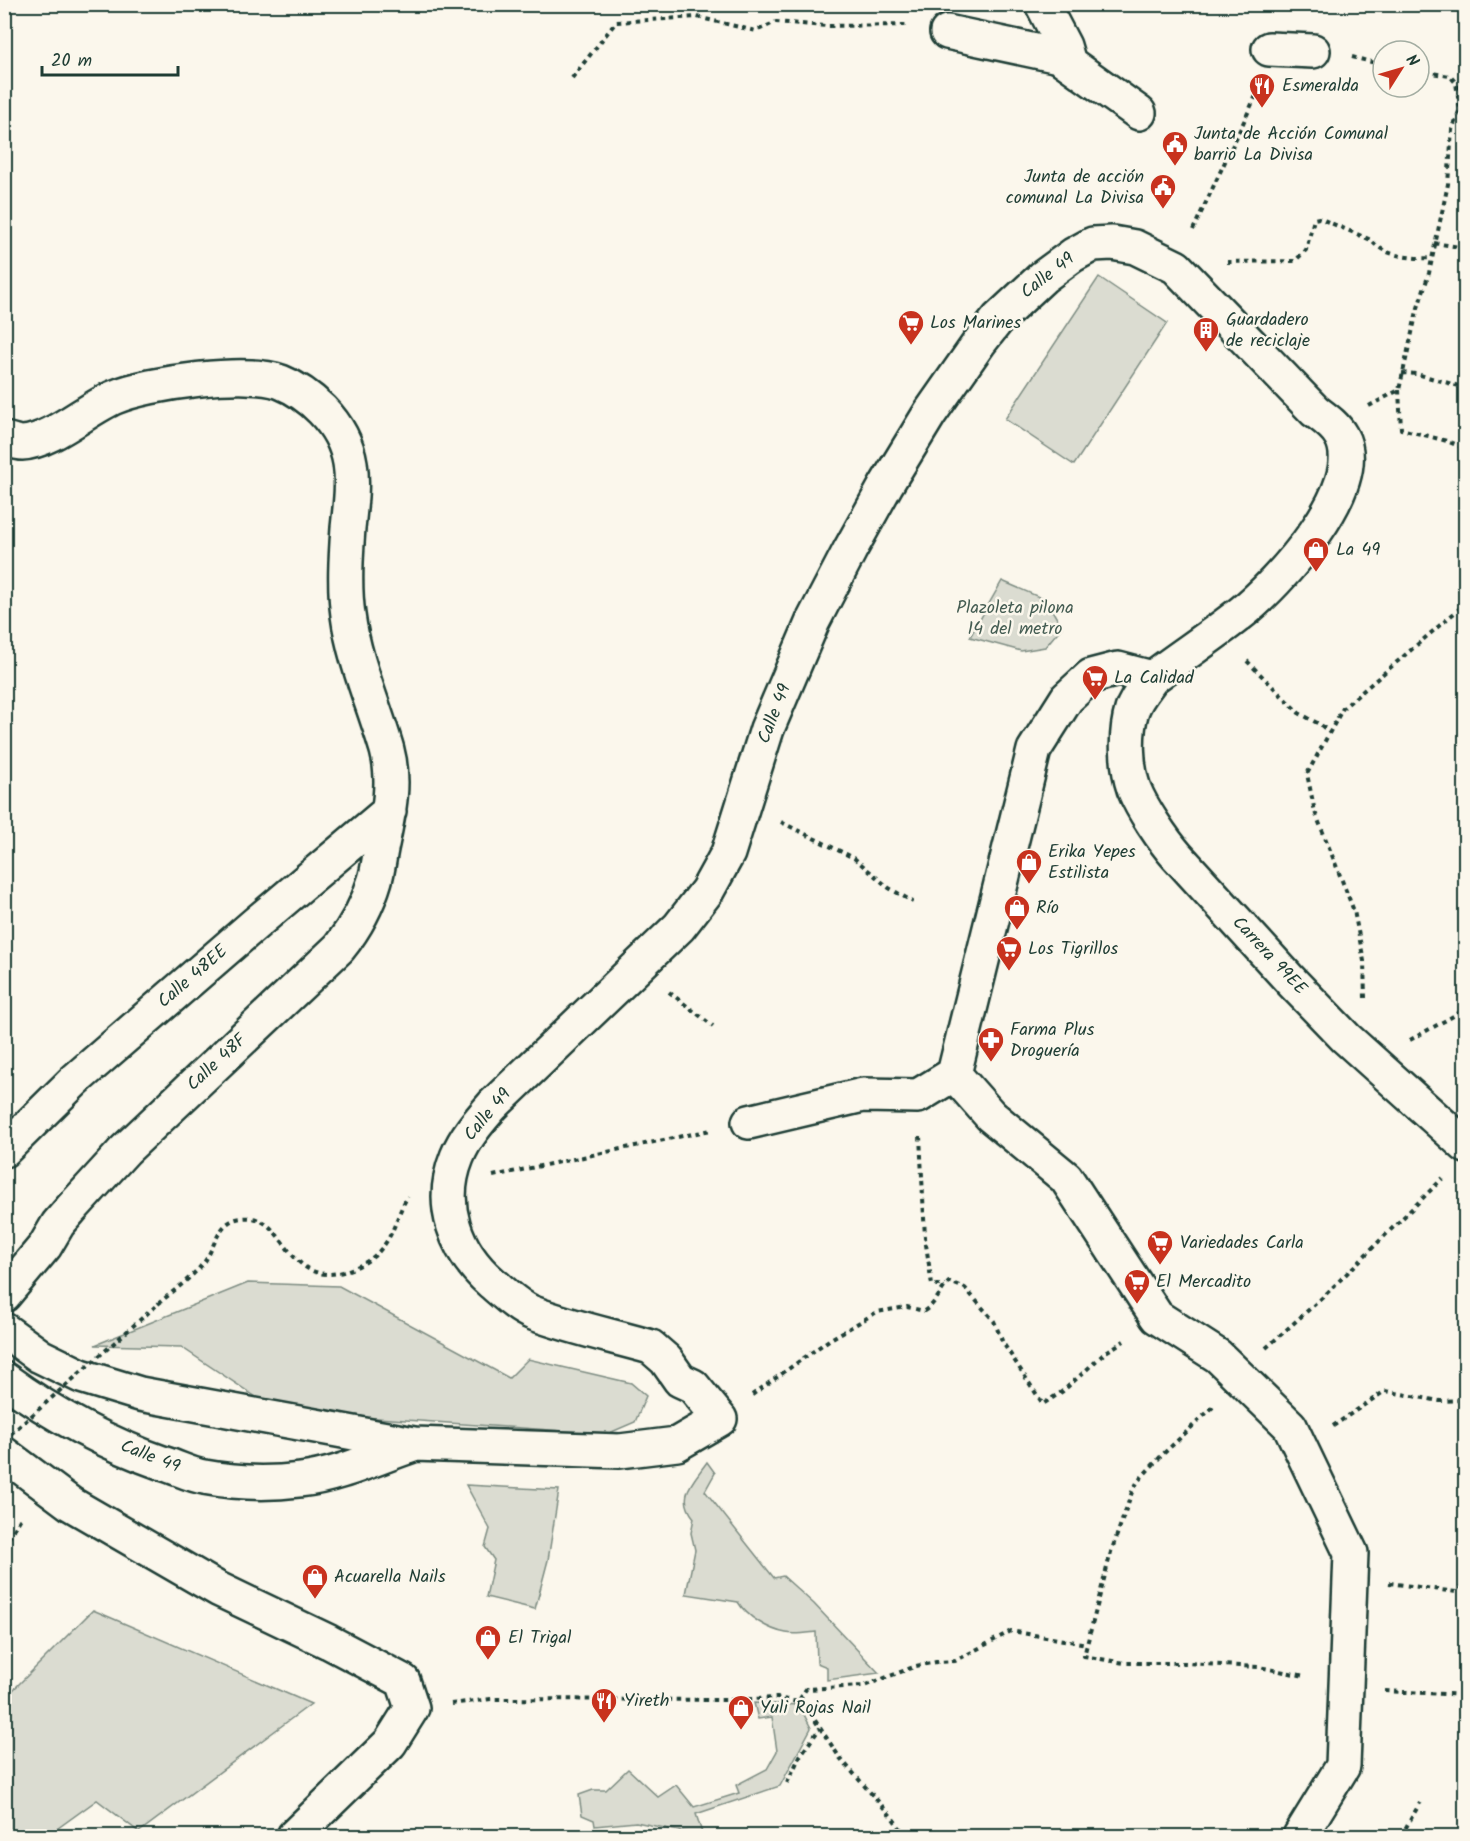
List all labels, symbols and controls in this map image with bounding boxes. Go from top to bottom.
scale bar [42,39,178,77]
north arrow [1371,39,1431,99]
text: 20 m [51,47,92,76]
text: N [1399,49,1425,72]
restaurant icon: Esmeralda [1247,71,1277,109]
place label: Esmeralda [1282,72,1359,101]
place label: Junta de Acción Comunal barrio La Divisa [1194,120,1389,170]
public building icon: Junta de Acción Comunal barrio La Divisa [1160,129,1190,167]
place label: Junta de acción comunal La Divisa [1006,163,1144,213]
public building icon: Junta de acción comunal La Divisa [1148,172,1178,210]
street label: Calle 49 [1015,245,1082,307]
place label: Guardadero de reciclaje [1226,306,1310,356]
supermarket icon: Los Marines [896,308,926,346]
place label: Los Marines [930,309,1021,338]
building icon: Guardadero de reciclaje [1191,315,1221,353]
shop icon: La 49 [1301,535,1331,573]
place label: La 49 [1336,536,1380,565]
park label: Plazoleta pilona 14 del metro [956,594,1074,644]
supermarket icon: La Calidad [1080,663,1110,701]
place label: La Calidad [1114,664,1195,693]
street label: Calle 49 [750,680,800,748]
place label: Erika Yepes Estilista [1048,838,1136,888]
shop icon: Erika Yepes Estilista [1014,847,1044,885]
shop icon: Río [1002,893,1032,931]
place label: Río [1036,894,1059,923]
street label: Carrera 99EE [1224,910,1314,1003]
supermarket icon: Los Tigrillos [994,934,1024,972]
place label: Los Tigrillos [1028,935,1119,964]
street label: Calle 48EE [151,938,235,1016]
place label: Farma Plus Droguería [1010,1016,1095,1066]
pharmacy icon: Farma Plus Droguería [976,1025,1006,1063]
street label: Calle 48F [180,1026,255,1099]
street label: Calle 49 [457,1082,519,1148]
supermarket icon: Variedades Carla [1145,1228,1175,1266]
place label: Variedades Carla [1180,1229,1304,1258]
supermarket icon: El Mercadito [1122,1267,1152,1305]
place label: El Mercadito [1156,1268,1251,1297]
street label: Calle 49 [116,1432,184,1482]
shop icon: Acuarella Nails [300,1562,330,1600]
place label: Acuarella Nails [334,1563,446,1592]
shop icon: El Trigal [473,1623,503,1661]
place label: El Trigal [508,1624,572,1653]
restaurant icon: Yireth [589,1686,619,1724]
place label: Yireth [624,1687,669,1716]
shop icon: Yuli Rojas Nail [726,1693,756,1731]
place label: Yuli Rojas Nail [760,1694,871,1723]

